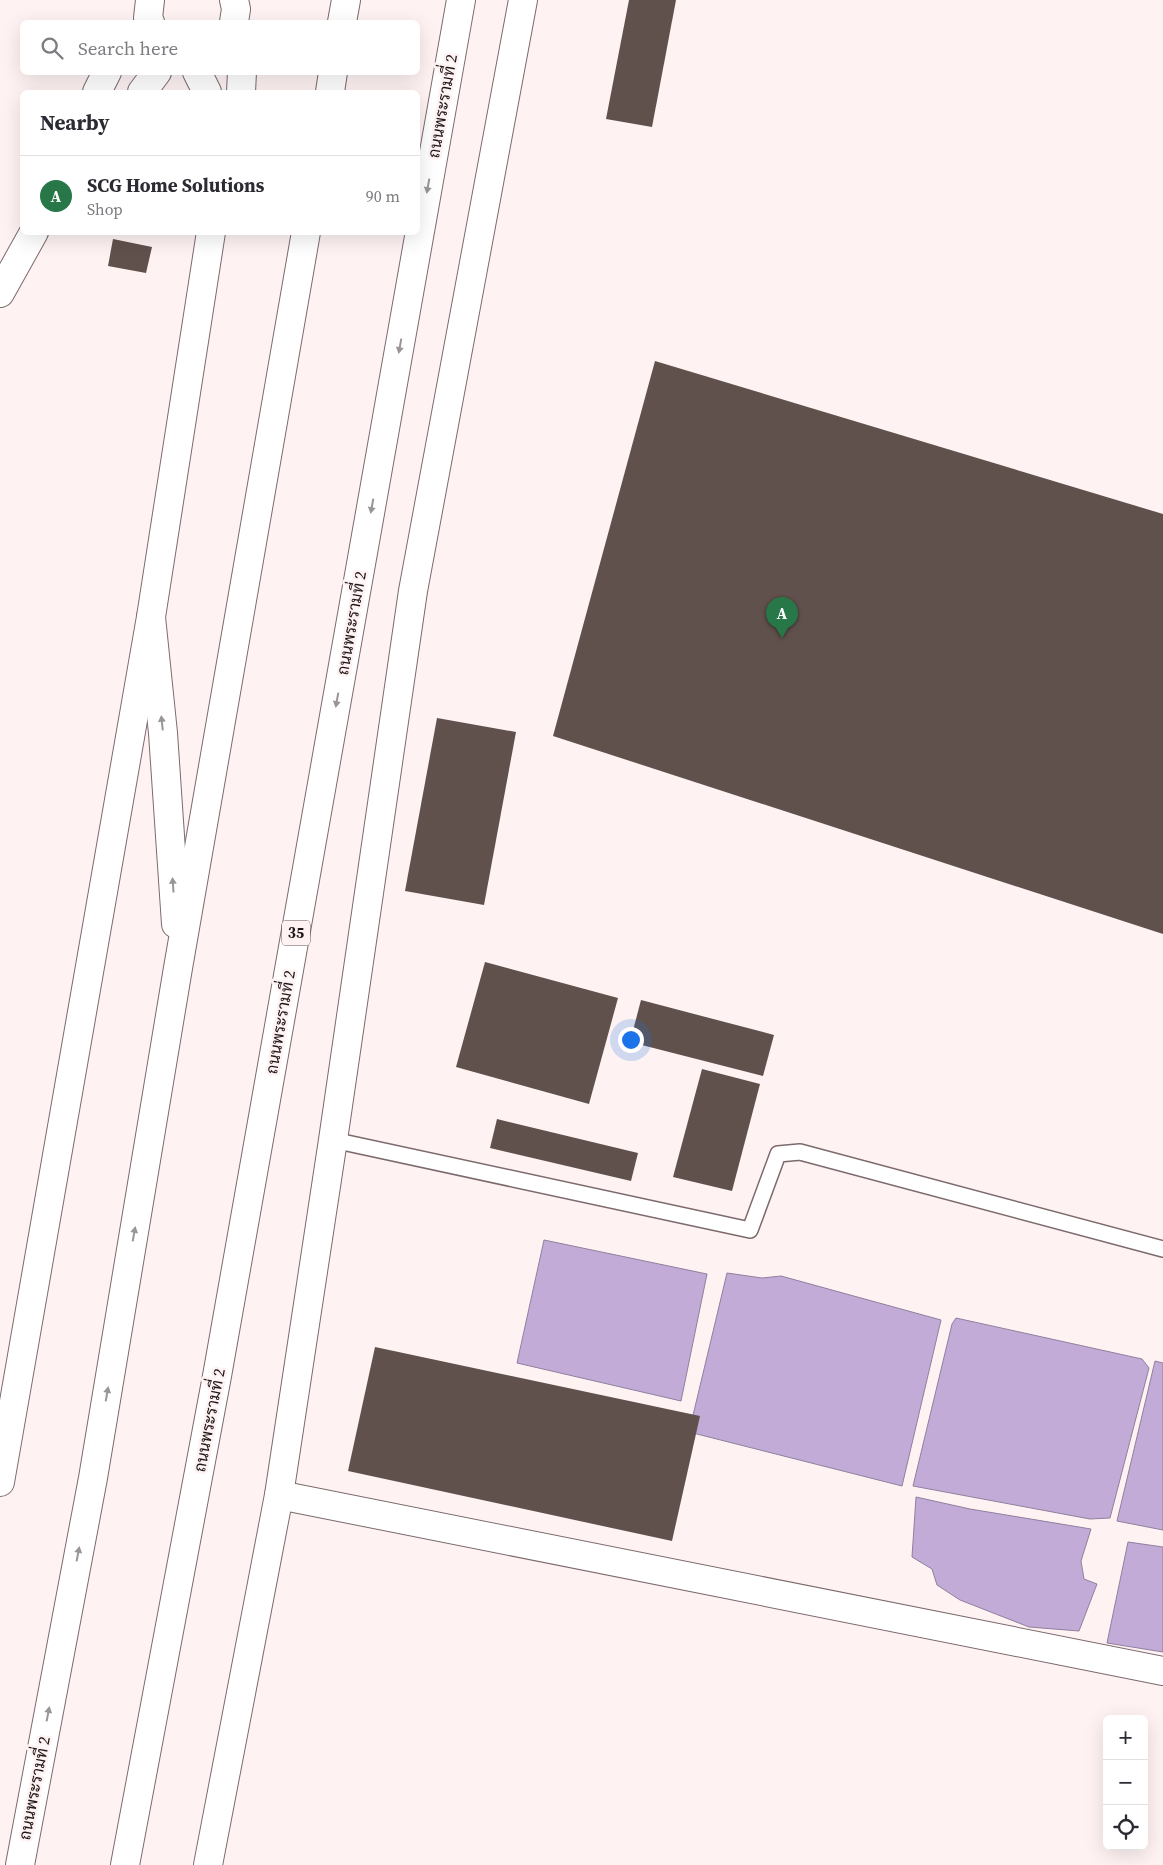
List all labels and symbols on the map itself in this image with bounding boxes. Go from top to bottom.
street label: ถนนพระรามที่ 2 [419,52,462,160]
one-way arrow [424,178,432,194]
one-way arrow [395,338,403,354]
one-way arrow [367,498,375,514]
street label: ถนนพระรามที่ 2 [328,569,371,677]
pin: A [766,597,798,638]
one-way arrow [333,693,341,709]
one-way arrow [158,714,166,730]
one-way arrow [169,876,177,892]
road number: 35 [282,920,310,946]
street label: ถนนพระรามที่ 2 [257,968,300,1076]
your location [618,1027,644,1053]
one-way arrow [130,1226,138,1242]
street label: ถนนพระรามที่ 2 [185,1366,230,1474]
one-way arrow [103,1386,111,1402]
one-way arrow [75,1546,83,1562]
one-way arrow [44,1706,52,1721]
street label: ถนนพระรามที่ 2 [10,1734,55,1842]

